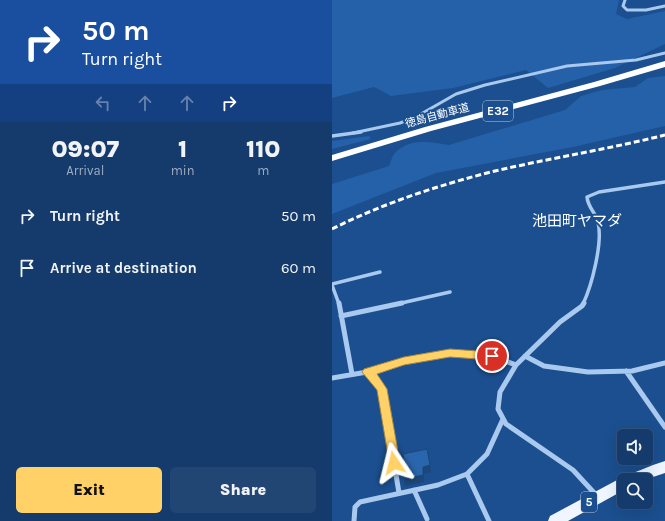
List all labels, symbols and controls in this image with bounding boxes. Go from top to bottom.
text: 50 m [82,14,150,47]
icon: right [16,16,68,68]
text: Turn right [82,48,162,70]
icon: left [92,92,114,114]
icon: ahead [134,92,156,114]
icon: ahead [176,92,198,114]
icon: right [218,92,240,114]
street label: 徳島自動車道 [404,101,471,130]
road number: E32 [483,101,513,121]
text: 09:07 [51,135,119,163]
text: 1 [178,135,187,163]
text: 110 [246,135,281,163]
text: Arrival [66,163,104,178]
text: min [171,163,195,178]
text: m [257,163,269,178]
icon: right [16,205,38,227]
text: Turn right [50,207,120,225]
text: 50 m [281,207,316,225]
district label: 池田町ヤマダ [532,212,622,230]
icon: arrive [16,257,38,279]
text: Arrive at destination [50,259,197,277]
text: 60 m [281,259,316,277]
pin [475,339,509,373]
icon: arrive [481,345,503,367]
map controls [617,429,653,509]
button: sound [617,429,653,465]
position arrow [373,442,415,484]
button: Exit [16,467,162,513]
button: Share [170,467,316,513]
button: search [617,473,653,509]
road number: 5 [581,492,597,512]

